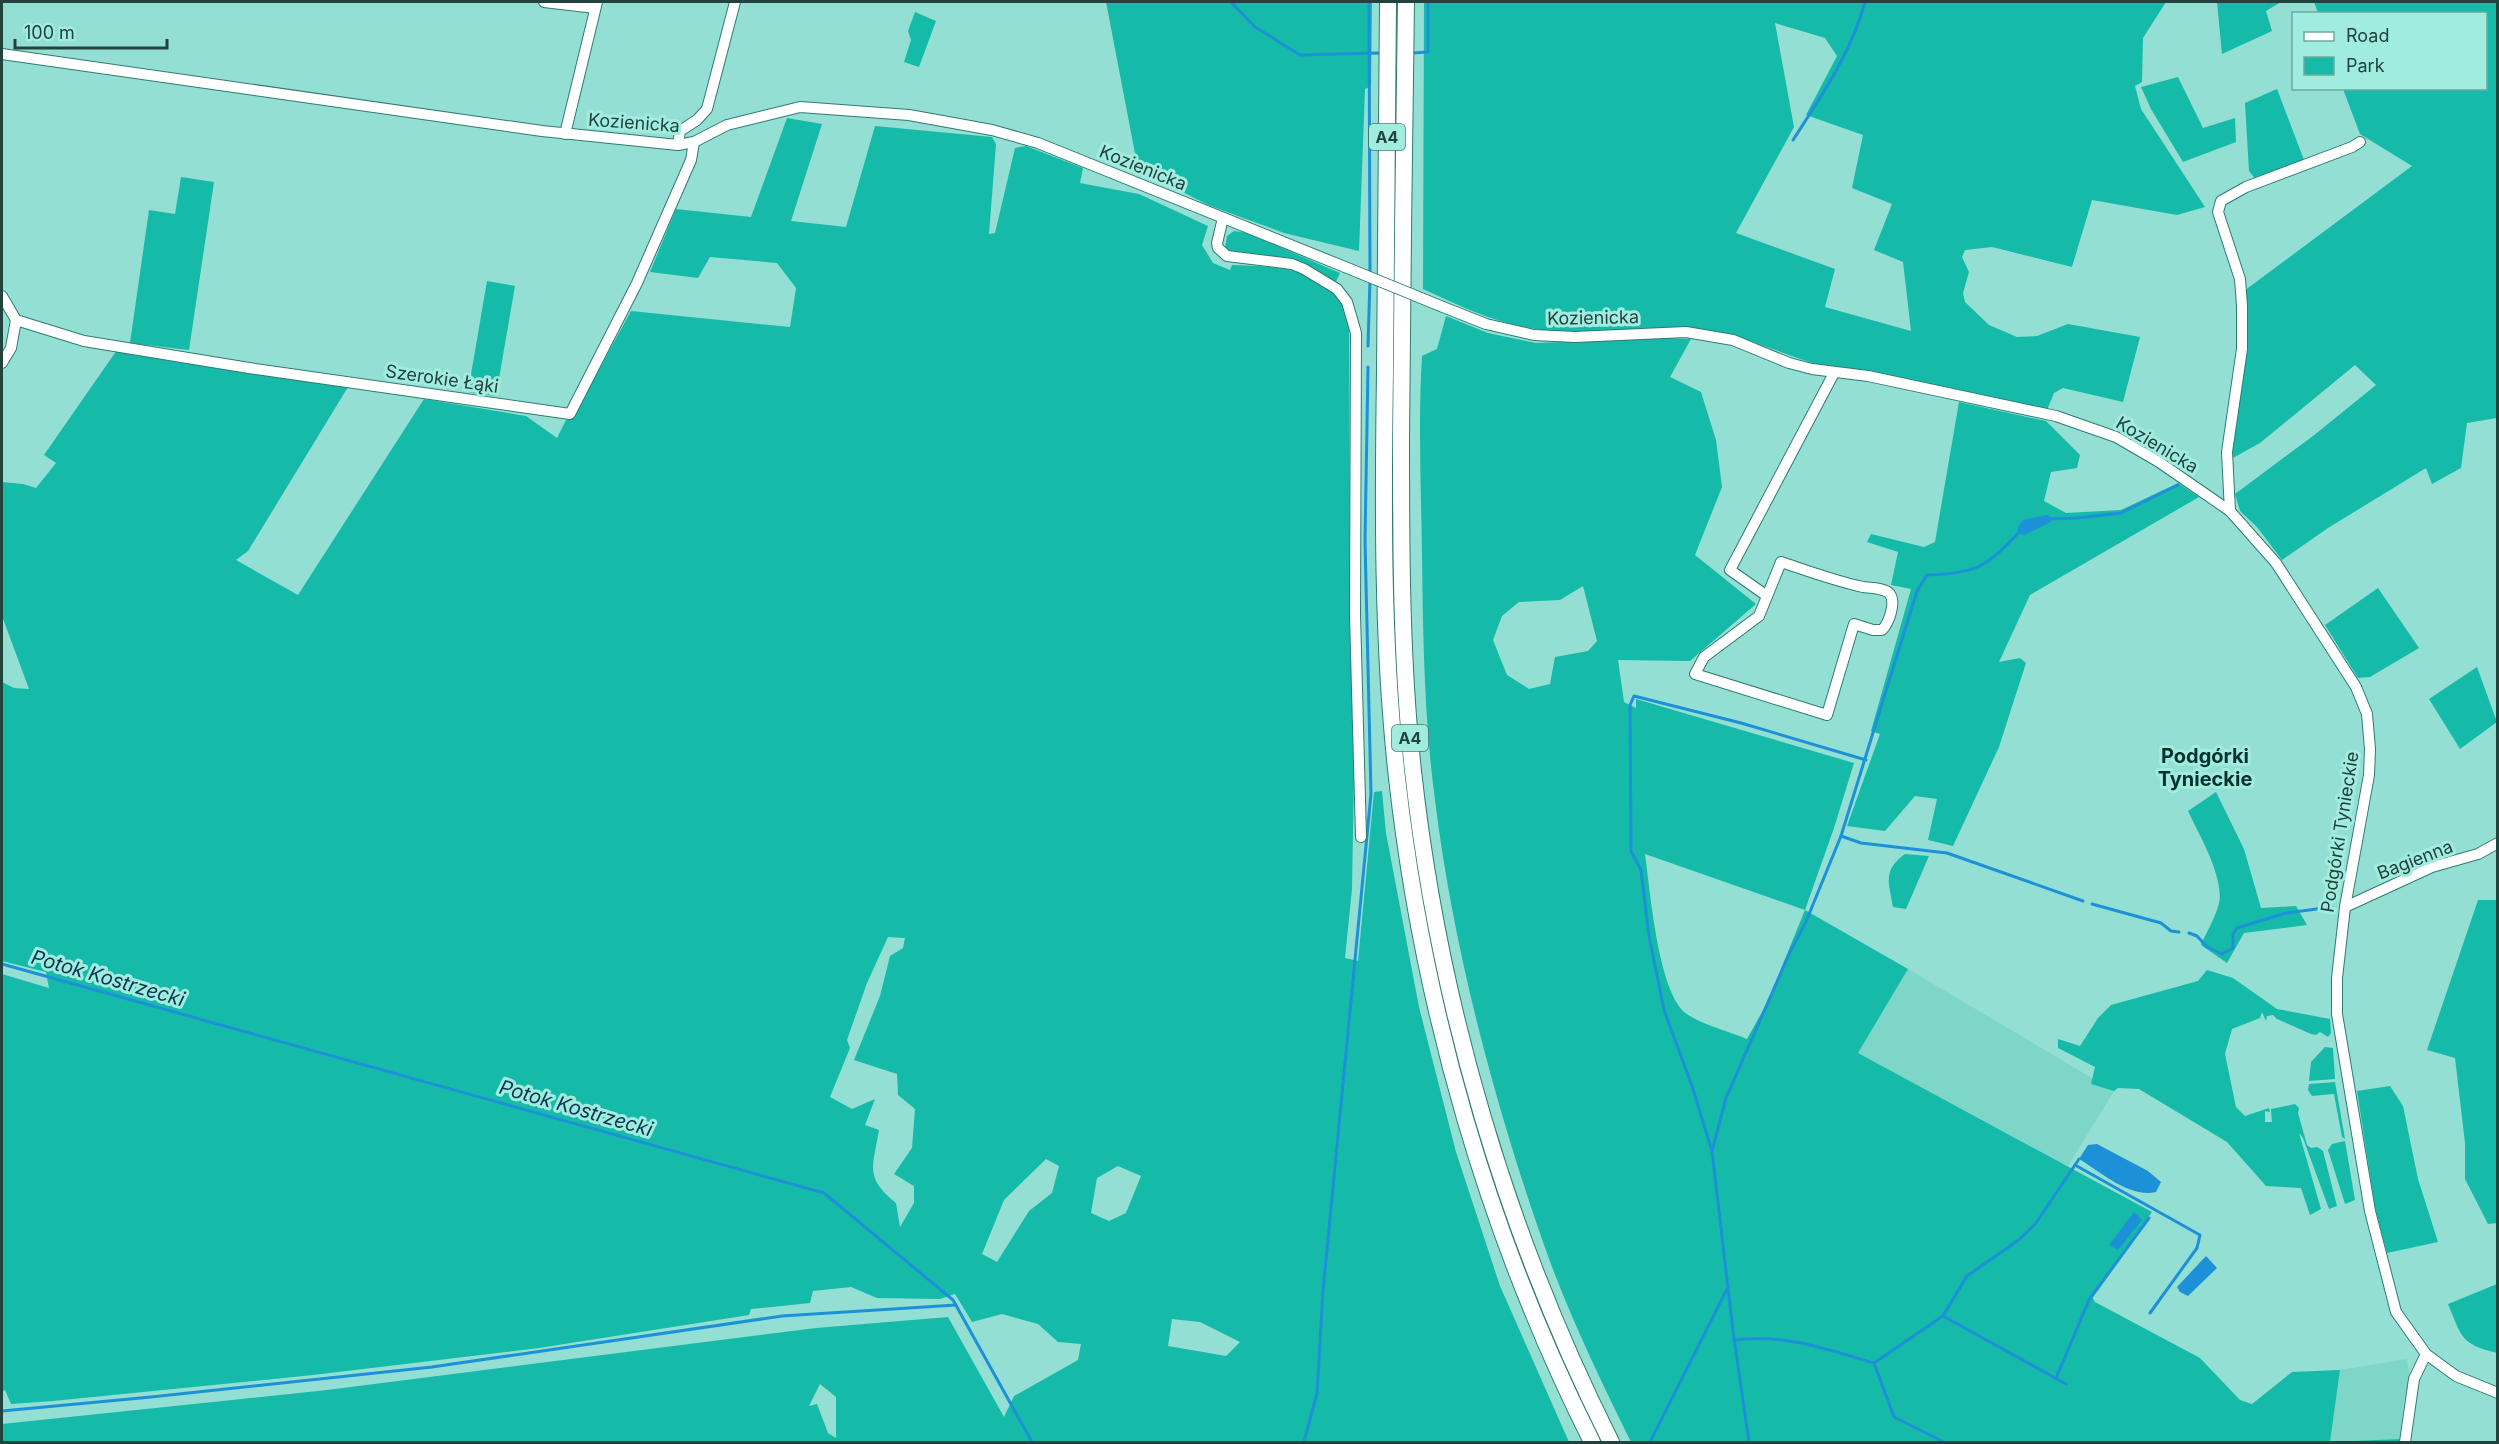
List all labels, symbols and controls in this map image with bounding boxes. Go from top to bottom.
scale bar [15,12,166,50]
legend [2292,12,2487,90]
text: 100 m [24,22,75,43]
text: Road [2346,25,2389,46]
text: Park [2346,55,2385,76]
street label: Kozienicka [587,109,681,136]
road number: A4 [1369,124,1405,150]
street label: Kozienicka [1097,141,1190,194]
street label: Kozienicka [1547,306,1639,329]
street label: Szerokie Łąki [384,360,500,397]
street label: Kozienicka [2112,412,2202,477]
road number: A4 [1392,725,1428,751]
district label: Podgórki Tynieckie [2158,744,2252,791]
street label: Podgórki Tynieckie [2316,750,2363,914]
street label: Bagienna [2374,836,2456,884]
water label: Potok Kostrzecki [29,945,189,1012]
water label: Potok Kostrzecki [497,1075,657,1142]

